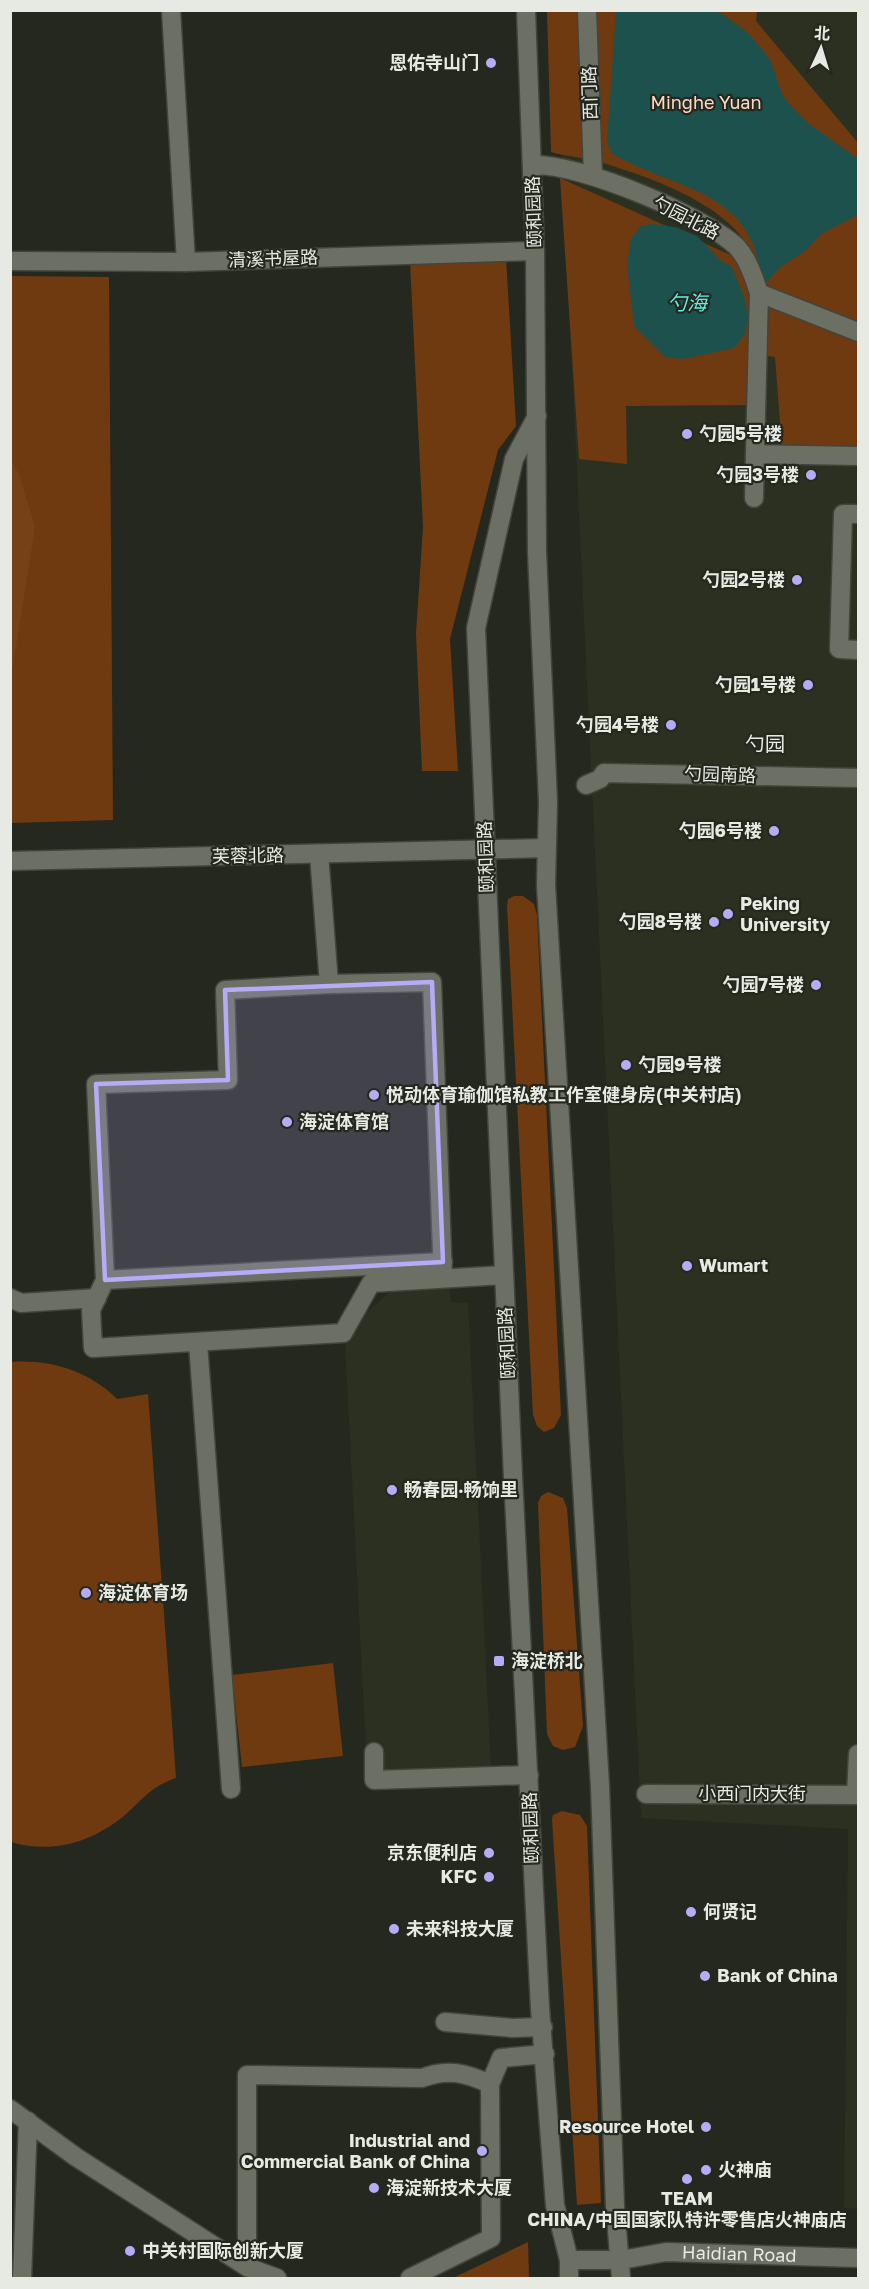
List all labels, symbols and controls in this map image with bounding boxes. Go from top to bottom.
north arrow [791,18,851,78]
text: 北 [813,23,831,44]
place label: 恩佑寺山门 [389,51,479,73]
marker: 恩佑寺山门 [484,56,498,70]
street label: 西门路 [577,66,601,120]
park label: Minghe Yuan [650,91,762,113]
street label: 颐和园路 [521,176,545,248]
street label: 勺园北路 [649,191,724,243]
street label: 清溪书屋路 [228,245,318,271]
water label: 勺海 [667,290,710,314]
place label: 勺园5号楼 [699,422,782,444]
marker: 勺园5号楼 [680,427,694,441]
place label: 勺园3号楼 [716,463,799,485]
marker: 勺园3号楼 [804,468,818,482]
place label: 勺园2号楼 [702,568,785,590]
marker: 勺园2号楼 [790,573,804,587]
place label: 勺园1号楼 [715,673,796,695]
marker: 勺园1号楼 [801,678,815,692]
place label: 勺园4号楼 [576,713,659,735]
marker: 勺园4号楼 [664,718,678,732]
district label: 勺园 [745,731,785,755]
street label: 勺园南路 [684,762,756,786]
place label: 勺园6号楼 [679,819,762,841]
street label: 颐和园路 [473,821,497,893]
marker: 勺园6号楼 [767,824,781,838]
street label: 芙蓉北路 [212,843,284,867]
place label: Peking University [740,892,830,935]
marker: Peking University [721,907,735,921]
place label: 勺园8号楼 [618,910,702,932]
marker: 勺园8号楼 [707,915,721,929]
place label: 勺园7号楼 [722,973,804,995]
marker: 勺园7号楼 [809,978,823,992]
place label: 勺园9号楼 [638,1053,721,1075]
marker: 勺园9号楼 [619,1058,633,1072]
place label: 悦动体育瑜伽馆私教工作室健身房(中关村店) [386,1083,742,1105]
marker: 悦动体育瑜伽馆私教工作室健身房(中关村店) [367,1088,381,1102]
place label: 海淀体育馆 [299,1110,389,1132]
marker: 海淀体育馆 [280,1115,294,1129]
place label: Wumart [699,1254,768,1276]
marker: Wumart [680,1259,694,1273]
street label: 颐和园路 [493,1307,519,1380]
place label: 畅春园·畅饷里 [404,1478,518,1500]
marker: 畅春园·畅饷里 [385,1483,399,1497]
place label: 海淀体育场 [98,1581,188,1603]
marker: 海淀体育场 [79,1586,93,1600]
place label: 海淀桥北 [511,1649,583,1671]
marker: 海淀桥北 [492,1654,506,1668]
street label: 小西门内大街 [698,1782,806,1804]
street label: 颐和园路 [518,1792,542,1864]
place label: 京东便利店 [387,1841,477,1863]
marker: 京东便利店 [482,1846,496,1860]
place label: KFC [440,1865,477,1887]
marker: KFC [482,1870,496,1884]
place label: 何贤记 [703,1900,757,1922]
marker: 何贤记 [684,1905,698,1919]
place label: 未来科技大厦 [406,1917,514,1939]
marker: 未来科技大厦 [387,1922,401,1936]
place label: Bank of China [717,1964,838,1986]
marker: Bank of China [698,1969,712,1983]
place label: Resource Hotel [559,2115,694,2137]
marker: Resource Hotel [699,2120,713,2134]
place label: Industrial and Commercial Bank of China [241,2129,470,2172]
marker: Industrial and Commercial Bank of China [475,2144,489,2158]
place label: 火神庙 [718,2158,772,2180]
marker: 火神庙 [699,2163,713,2177]
marker: TEAM CHINA/中国国家队特许零售店火神庙店 [680,2172,694,2186]
place label: 海淀新技术大厦 [386,2176,512,2198]
marker: 海淀新技术大厦 [367,2181,381,2195]
place label: TEAM CHINA/中国国家队特许零售店火神庙店 [527,2187,847,2230]
place label: 中关村国际创新大厦 [142,2239,304,2261]
street label: Haidian Road [682,2241,797,2266]
marker: 中关村国际创新大厦 [123,2244,137,2258]

